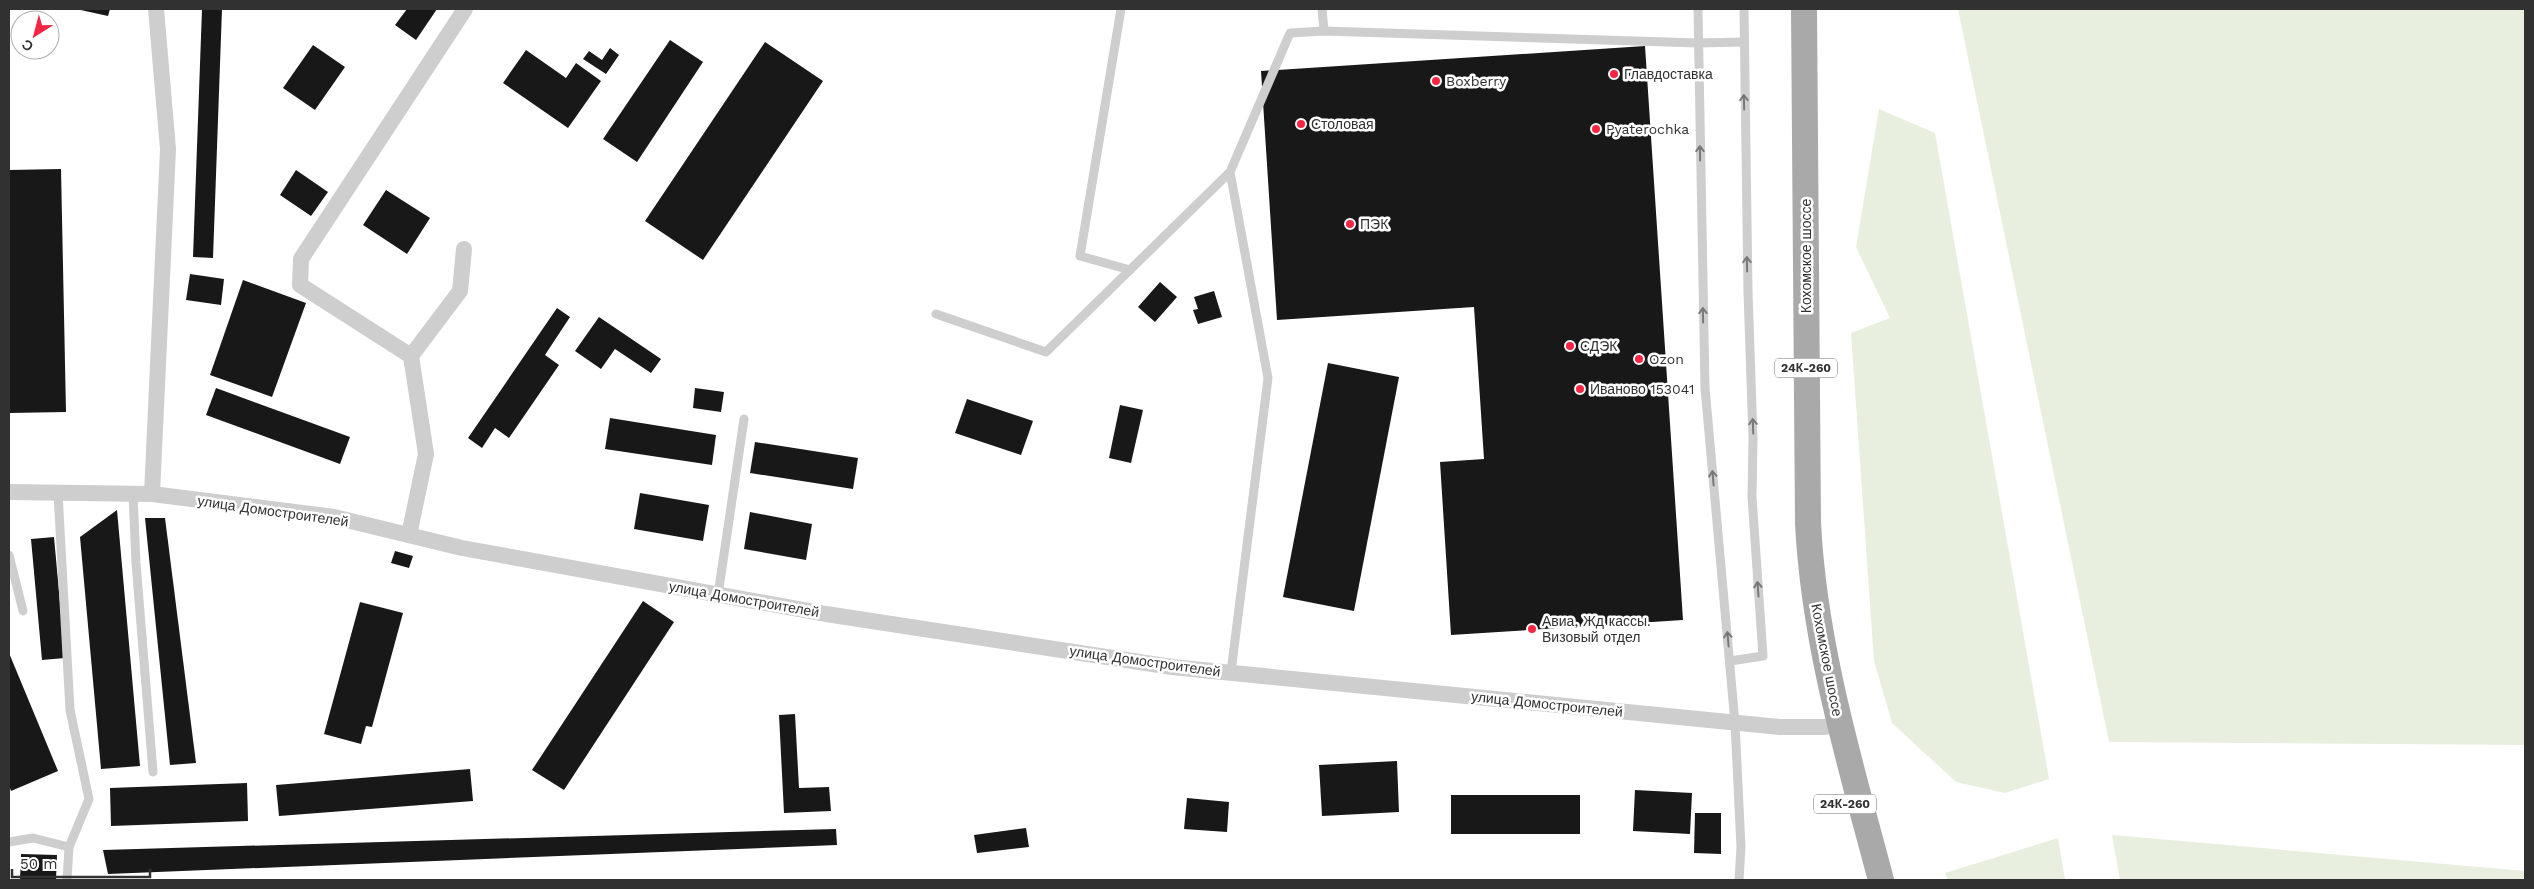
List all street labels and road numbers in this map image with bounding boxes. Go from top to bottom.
street label: Кохомское шоссе [1798,199,1814,313]
road number: 24К-260 [1775,358,1837,378]
street label: улица Домостроителей [196,492,350,530]
street label: улица Домостроителей [668,578,820,620]
street label: Кохомское шоссе [1808,602,1846,718]
street label: улица Домостроителей [1068,642,1222,680]
street label: улица Домостроителей [1470,688,1624,720]
road number: 24К-260 [1814,794,1876,814]

